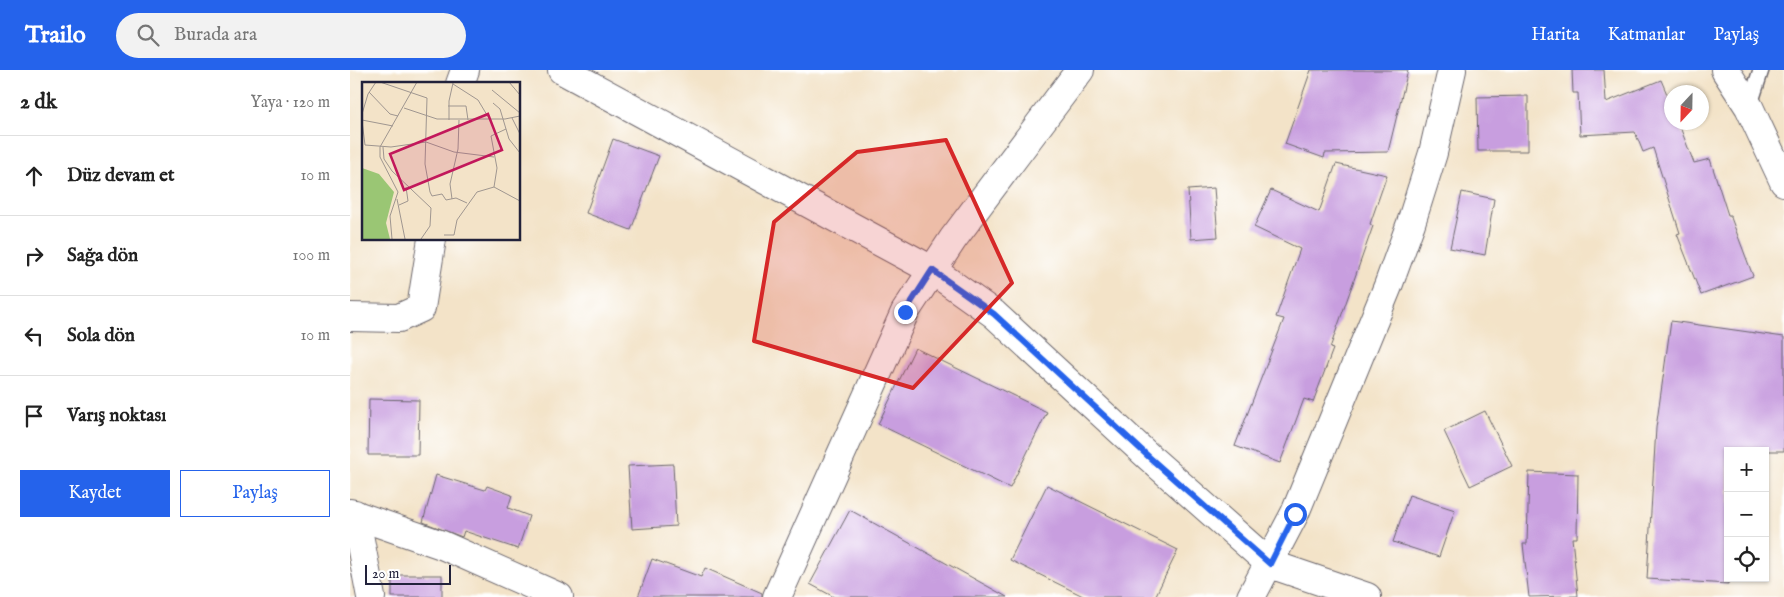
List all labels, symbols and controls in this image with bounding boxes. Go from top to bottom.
search box [116,13,466,58]
text: Trailo [25,20,86,51]
icon: search [134,21,162,49]
text: Burada ara [174,23,257,47]
text: Harita [1531,24,1580,47]
text: Katmanlar [1608,24,1685,47]
text: Paylaş [1713,24,1759,47]
inset map [362,82,520,240]
north arrow [1664,85,1709,130]
text: 2 dk [20,89,57,116]
text: Yaya · 120 m [250,93,330,113]
icon: ahead [20,162,48,190]
text: Düz devam et [67,164,175,188]
text: 10 m [300,166,330,186]
icon: right [20,242,48,270]
text: Sağa dön [67,244,138,268]
text: 100 m [293,246,330,266]
route end [894,301,917,324]
icon: left [20,322,48,350]
text: Sola dön [67,324,135,348]
text: 10 m [300,326,330,346]
icon: arrive [20,402,48,430]
text: Varış noktası [67,404,166,428]
map controls [1724,447,1769,582]
button: + [1724,447,1769,492]
button: Kaydet [20,470,170,517]
button: Paylaş [180,470,330,517]
button: − [1724,492,1769,537]
route start [1284,503,1307,526]
button: locate [1724,537,1769,582]
scale bar [365,562,451,585]
text: 20 m [372,565,399,583]

